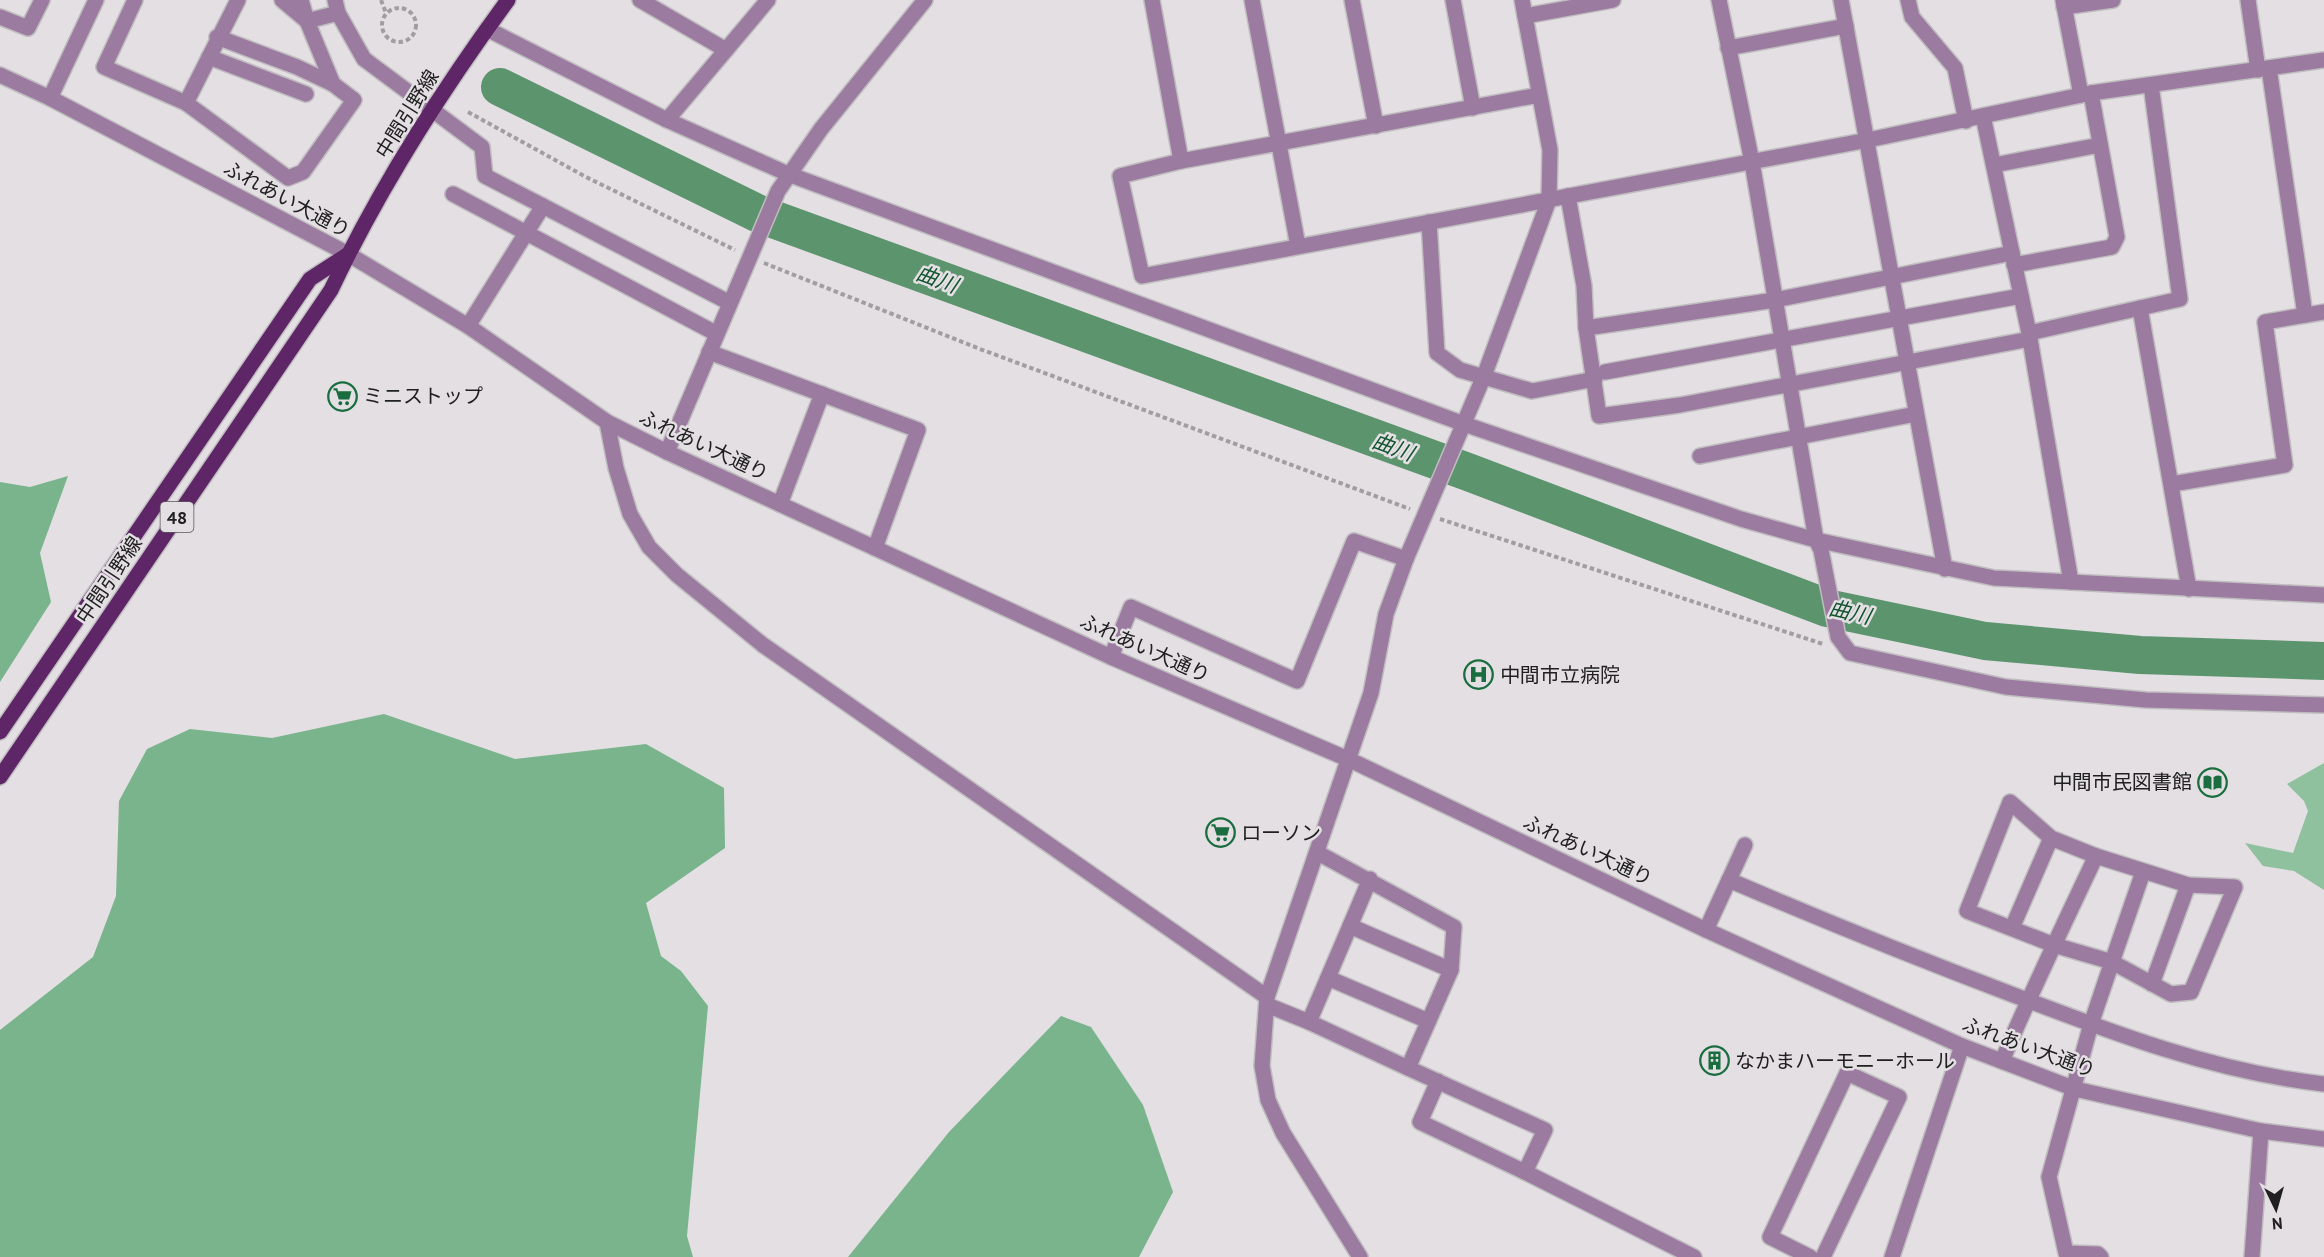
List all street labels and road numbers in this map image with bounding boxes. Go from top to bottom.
street label: 中間引野線 [369,65,445,163]
street label: ふれあい大通り [219,155,355,243]
street label: ふれあい大通り [635,404,773,486]
road number: 48 [160,502,194,532]
street label: 中間引野線 [70,531,148,629]
street label: ふれあい大通り [1076,608,1214,688]
street label: ふれあい大通り [1519,809,1657,891]
street label: ふれあい大通り [1959,1011,2099,1083]

